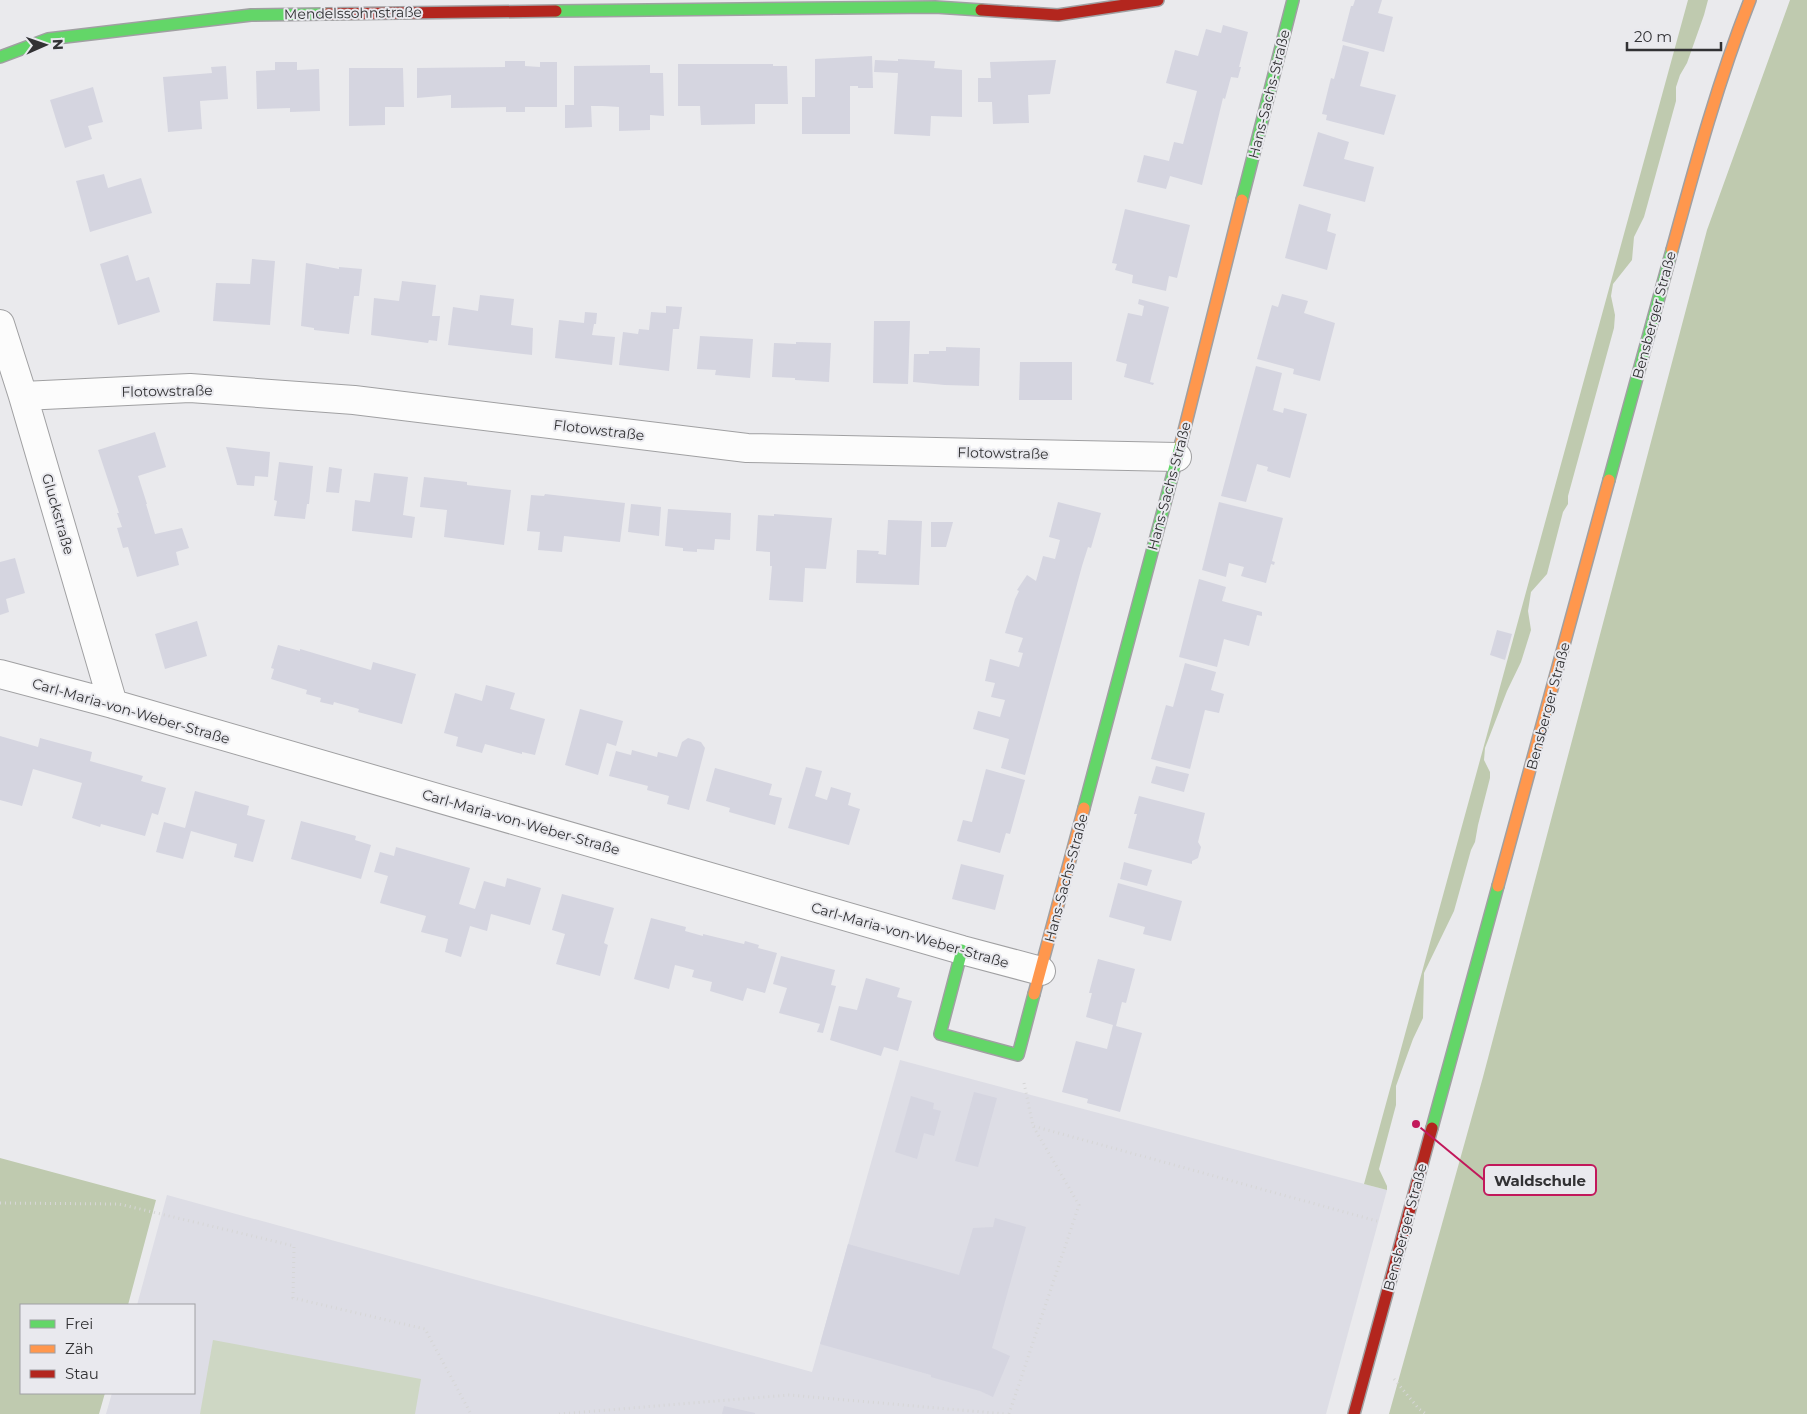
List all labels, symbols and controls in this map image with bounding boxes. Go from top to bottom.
street label: Mendelssohnstraße [284,3,422,23]
north arrow [20,20,70,70]
scale bar [1627,20,1721,52]
text: 20 m [1634,27,1672,46]
street label: Hans-Sachs-Straße [1244,28,1294,160]
text: N [49,39,67,51]
street label: Bensberger Straße [1628,249,1680,381]
street label: Flotowstraße [121,381,213,401]
street label: Flotowstraße [553,416,645,444]
street label: Hans-Sachs-Straße [1143,420,1195,552]
street label: Flotowstraße [957,443,1049,463]
street label: Gluckstraße [38,471,78,557]
street label: Bensberger Straße [1522,640,1574,772]
street label: Carl-Maria-von-Weber-Straße [30,674,232,748]
street label: Carl-Maria-von-Weber-Straße [420,785,622,859]
street label: Hans-Sachs-Straße [1040,812,1092,944]
street label: Carl-Maria-von-Weber-Straße [809,898,1011,972]
street label: Bensberger Straße [1379,1161,1431,1293]
callout: Waldschule [1484,1165,1596,1195]
text: Waldschule [1494,1171,1586,1190]
legend [20,1304,195,1394]
text: Frei [65,1314,93,1333]
text: Zäh [65,1339,94,1358]
text: Stau [65,1364,99,1383]

